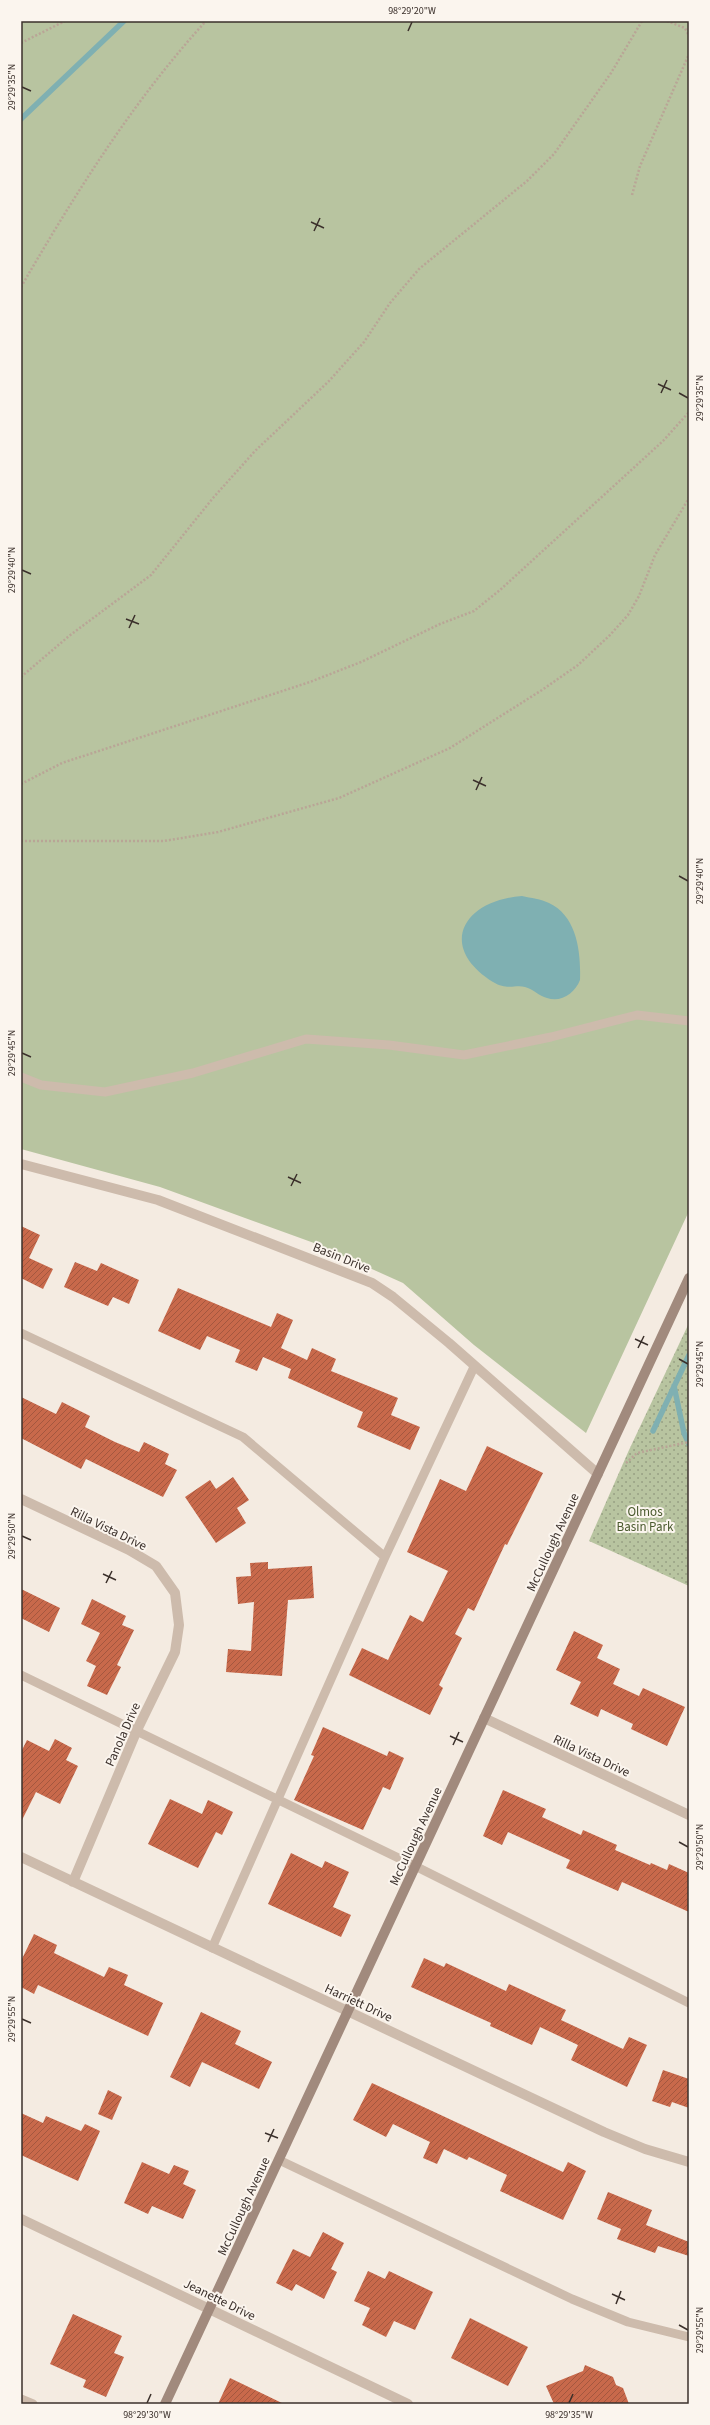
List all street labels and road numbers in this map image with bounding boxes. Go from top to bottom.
street label: Basin Drive [310,1238,373,1278]
street label: McCullough Avenue [522,1490,584,1595]
street label: Rilla Vista Drive [67,1503,150,1555]
street label: Panola Drive [101,1700,145,1769]
street label: Rilla Vista Drive [550,1730,633,1782]
street label: McCullough Avenue [385,1784,447,1889]
street label: Harriett Drive [322,1979,395,2026]
street label: McCullough Avenue [213,2154,275,2259]
street label: Jeanette Drive [181,2275,259,2325]

